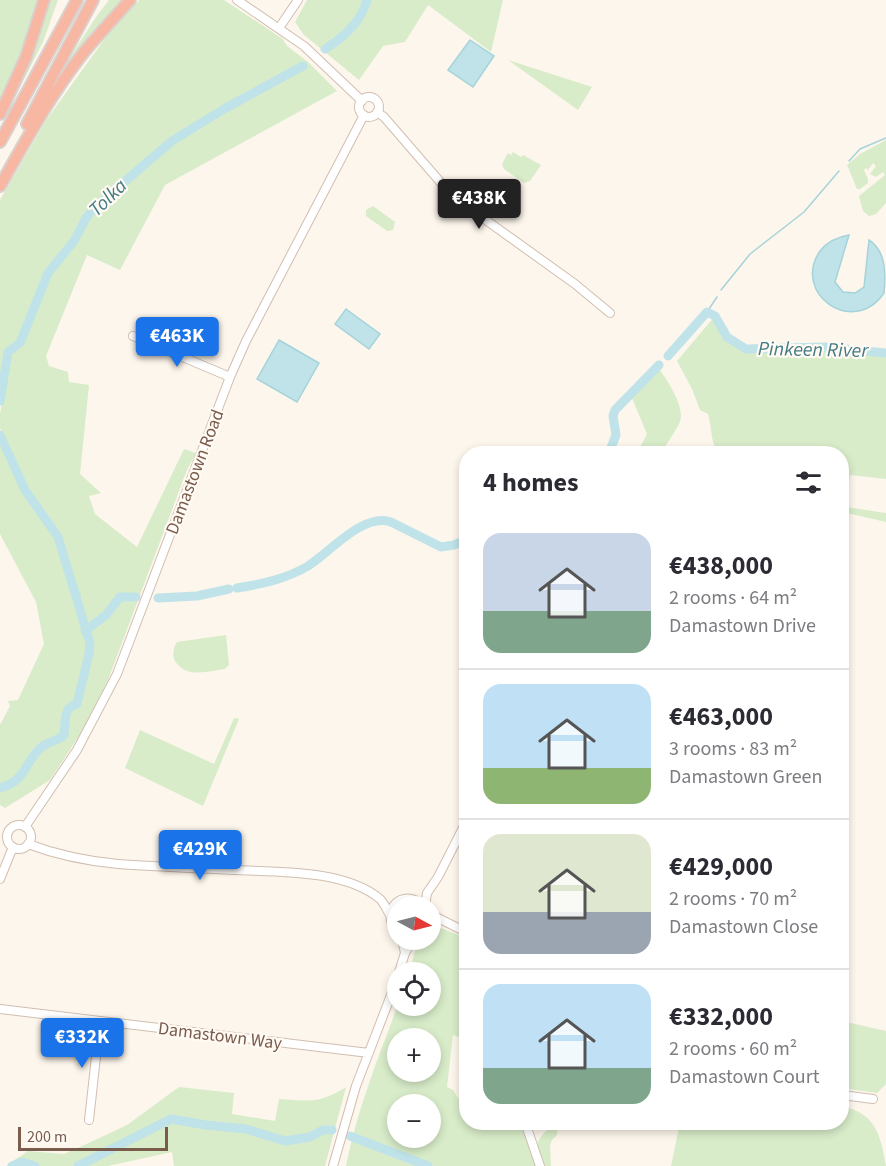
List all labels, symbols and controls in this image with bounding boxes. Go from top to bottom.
water label: Tolka [82,172,134,223]
pin: €438K [437,179,521,230]
text: €438K [452,184,506,212]
pin: €463K [135,317,219,368]
text: €463K [150,322,204,350]
water label: Pinkeen River [758,335,870,365]
street label: Damastown Road [160,406,230,538]
text: 4 homes [483,464,578,501]
icon: filters [792,466,825,499]
text: €438,000 [669,547,773,584]
icon: home [531,557,603,629]
text: 2 rooms · 64 m² [669,584,797,612]
text: Damastown Drive [669,612,816,640]
text: €463,000 [669,698,773,735]
icon: home [531,708,603,780]
text: 3 rooms · 83 m² [669,735,797,763]
text: Damastown Green [669,763,822,791]
pin: €429K [158,830,242,881]
text: €429K [173,835,227,863]
text: €429,000 [669,848,773,885]
icon: home [531,858,603,930]
text: 2 rooms · 70 m² [669,885,797,913]
north arrow [387,896,441,950]
map controls [387,896,441,1148]
text: Damastown Close [669,913,818,941]
button: locate [387,962,441,1016]
text: €332,000 [669,998,773,1035]
icon: home [531,1008,603,1080]
street label: Damastown Way [157,1016,284,1056]
pin: €332K [40,1018,124,1069]
text: €332K [55,1023,109,1051]
button: + [387,1028,441,1082]
text: 2 rooms · 60 m² [669,1035,797,1063]
text: Damastown Court [669,1063,819,1091]
button: − [387,1094,441,1148]
scale bar [18,1124,168,1152]
text: 200 m [27,1126,67,1148]

